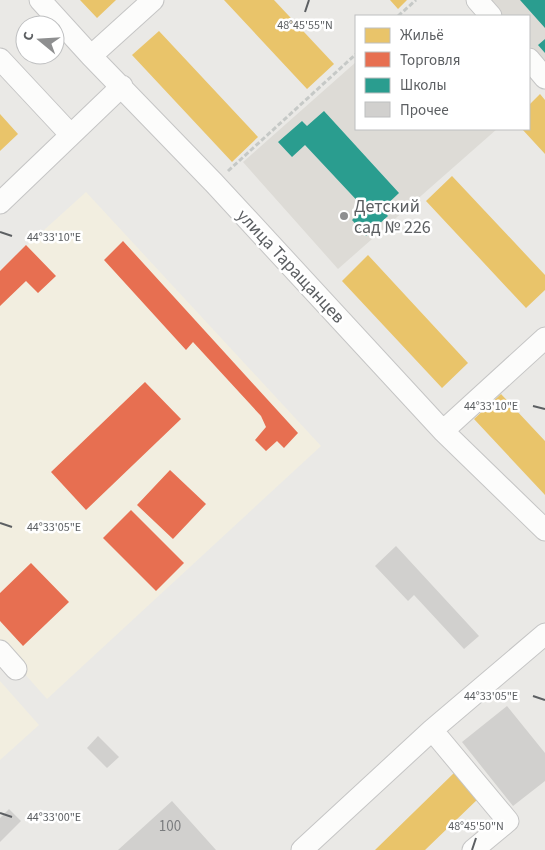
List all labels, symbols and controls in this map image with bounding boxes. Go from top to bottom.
north arrow [15,15,65,65]
legend [355,15,530,130]
text: 48°45'55"N [277,17,333,34]
text: Жильё [400,25,444,46]
text: С [18,29,39,43]
text: Торговля [400,50,460,71]
text: Школы [400,75,447,96]
text: Прочее [400,100,449,121]
place label: Детский сад № 226 [354,194,431,240]
street label: улица Таращанцев [231,204,350,329]
marker: Детский сад № 226 [338,210,350,222]
text: 44°33'10"E [27,229,81,246]
text: 44°33'10"E [464,398,518,415]
text: 44°33'05"E [27,519,81,536]
text: 44°33'05"E [464,688,518,705]
text: 44°33'00"E [27,809,81,826]
house number: 100 [159,816,181,837]
text: 48°45'50"N [448,818,504,835]

